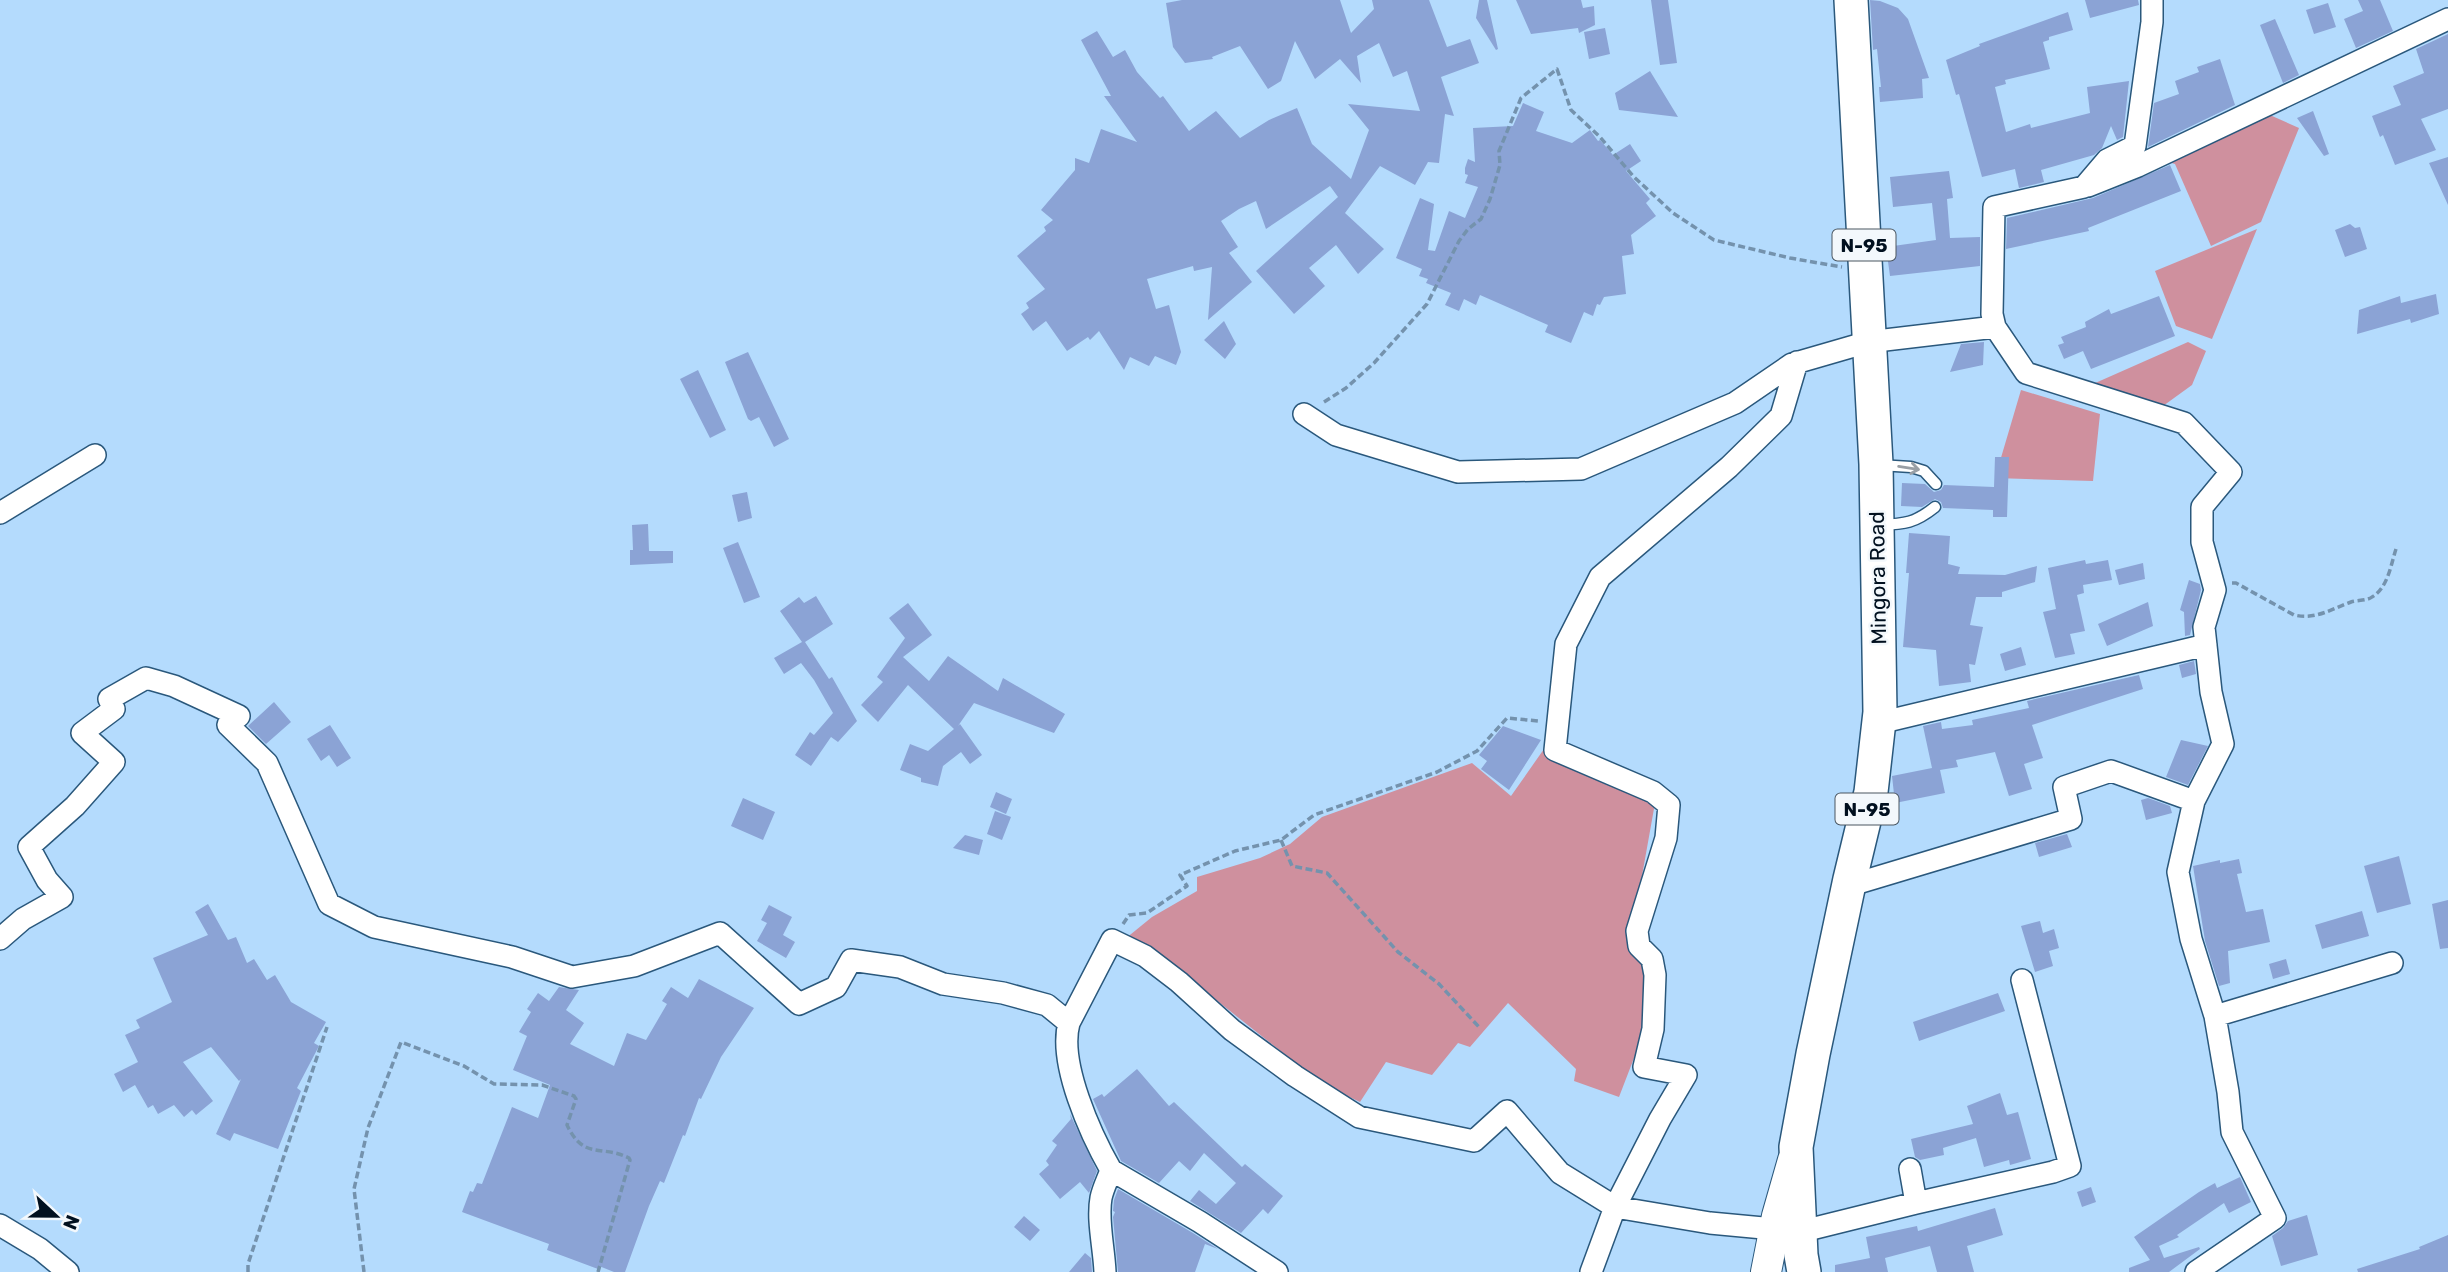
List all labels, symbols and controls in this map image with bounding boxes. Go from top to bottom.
road number: N-95 [1832,230,1896,260]
one-way arrow [1897,462,1920,475]
street label: Mingora Road [1864,511,1891,645]
road number: N-95 [1836,794,1898,824]
north arrow [21,1181,91,1251]
text: N [58,1212,85,1233]

